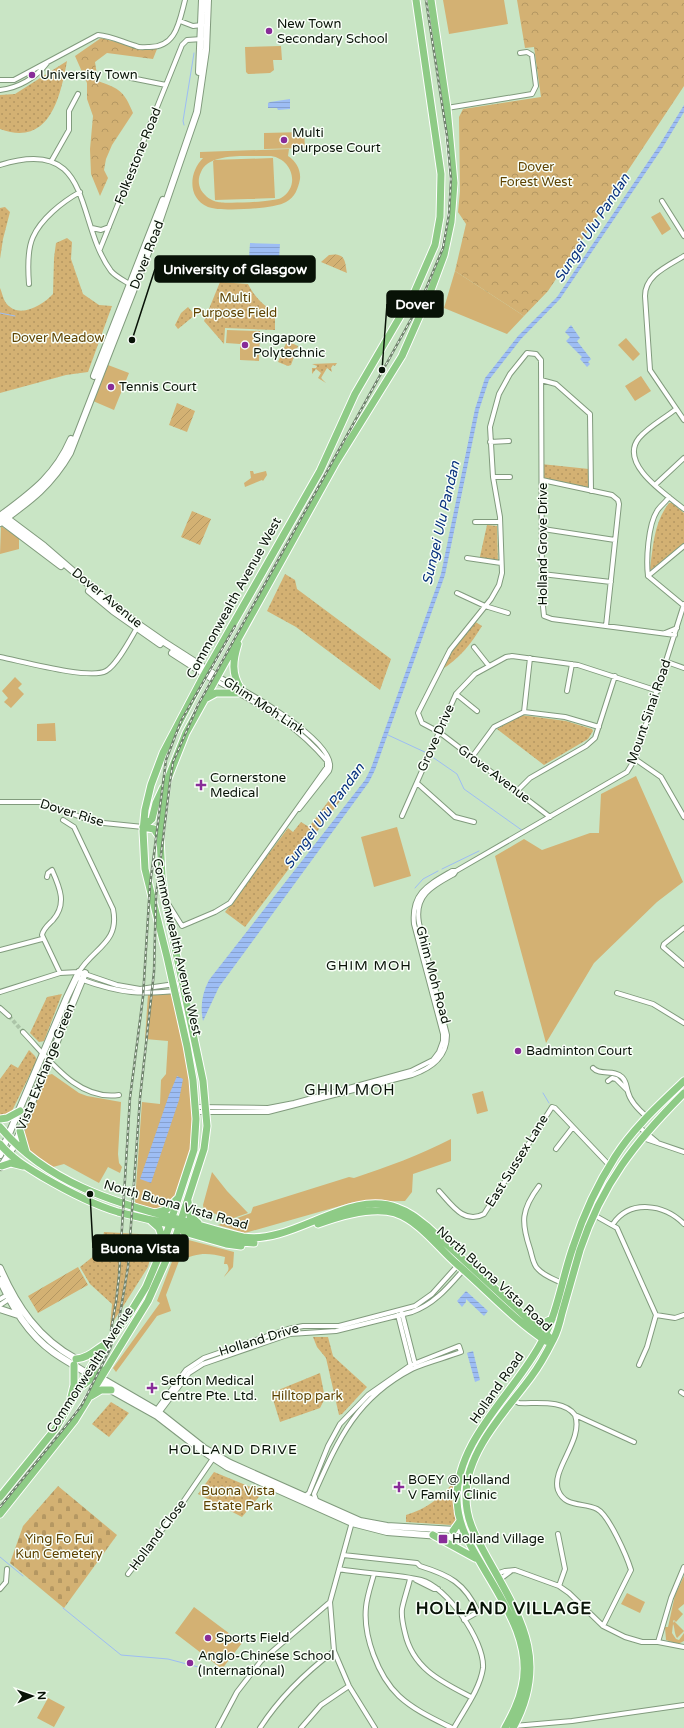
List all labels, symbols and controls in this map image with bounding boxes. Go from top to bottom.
place label: New Town Secondary School [277,16,388,47]
marker: New Town Secondary School [264,26,274,36]
place label: University Town [40,67,138,83]
marker: University Town [27,70,37,80]
street label: Folkestone Road [111,105,165,207]
place label: Multi purpose Court [292,125,381,156]
marker: Multi purpose Court [279,135,289,145]
park label: Dover Forest West [499,159,573,190]
water label: Sungei Ulu Pandan [551,170,634,286]
street label: Dover Road [127,218,167,292]
callout: University of Glasgow [155,256,315,282]
text: University of Glasgow [163,261,307,278]
park label: Multi Purpose Field [193,290,277,321]
callout: Dover [387,291,443,317]
text: Dover [395,296,435,313]
park label: Dover Meadow [11,330,105,346]
place label: Singapore Polytechnic [253,330,325,361]
marker: Singapore Polytechnic [240,340,250,350]
place label: Tennis Court [119,379,197,395]
marker: Tennis Court [106,382,116,392]
water label: Sungei Ulu Pandan [419,459,464,586]
street label: Holland Grove Drive [535,483,551,605]
street label: Commonwealth Avenue West [183,515,285,681]
street label: Dover Avenue [68,565,146,631]
street label: Mount Sinai Road [624,657,674,767]
street label: Ghim Moh Link [220,674,308,738]
street label: Grove Drive [414,702,458,774]
street label: Grove Avenue [455,742,533,806]
water label: Sungei Ulu Pandan [280,760,368,872]
place label: Cornerstone Medical [210,770,286,801]
marker: Cornerstone Medical [195,779,207,791]
street label: Dover Rise [38,796,106,830]
street label: Commonwealth Avenue West [149,857,205,1037]
street label: Ghim Moh Road [412,924,454,1026]
district label: GHIM MOH [326,957,412,974]
street label: Vista Exchange Green [13,1001,79,1133]
place label: Badminton Court [526,1043,632,1059]
marker: Badminton Court [513,1046,523,1056]
district label: GHIM MOH [304,1081,396,1099]
street label: East Sussex Lane [482,1112,552,1210]
street label: North Buona Vista Road [102,1177,250,1233]
street label: North Buona Vista Road [433,1223,555,1335]
callout: Buona Vista [93,1235,188,1261]
text: Buona Vista [100,1240,180,1257]
street label: Commonwealth Avenue [43,1304,137,1436]
street label: Holland Drive [217,1320,301,1360]
street label: Holland Road [466,1349,528,1427]
place label: Sefton Medical Centre Pte. Ltd. [161,1373,257,1404]
marker: Sefton Medical Centre Pte. Ltd. [146,1382,158,1394]
park label: Hilltop park [271,1388,343,1404]
district label: HOLLAND DRIVE [168,1441,298,1458]
place label: BOEY @ Holland V Family Clinic [408,1472,510,1503]
marker: BOEY @ Holland V Family Clinic [393,1481,405,1493]
park label: Buona Vista Estate Park [201,1483,275,1514]
street label: Holland Close [126,1496,190,1574]
park label: Ying Fo Fui Kun Cemetery [15,1531,103,1562]
place label: Holland Village [452,1531,544,1547]
marker: Holland Village [437,1533,449,1545]
district label: HOLLAND VILLAGE [416,1598,592,1619]
place label: Sports Field [216,1630,289,1646]
marker: Sports Field [203,1633,213,1643]
place label: Anglo-Chinese School (International) [198,1648,335,1679]
marker: Anglo-Chinese School (International) [185,1658,195,1668]
north arrow [12,1676,52,1716]
text: N [35,1691,48,1700]

